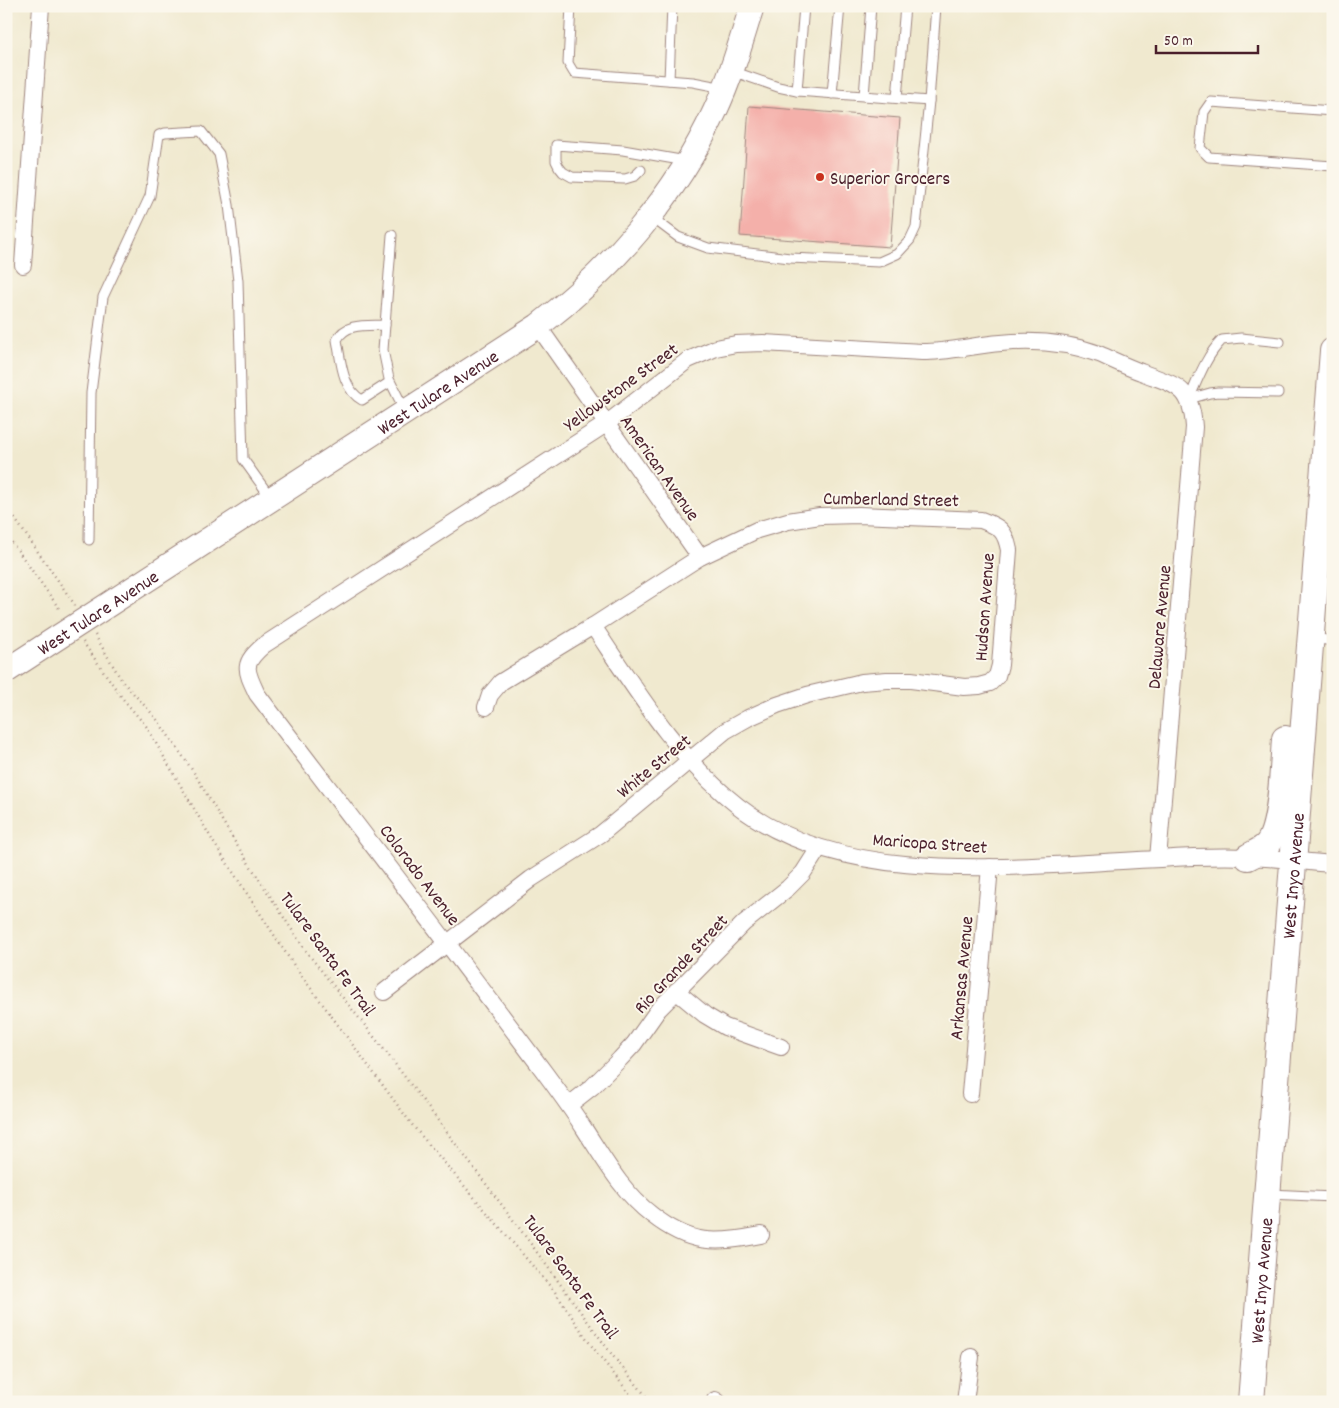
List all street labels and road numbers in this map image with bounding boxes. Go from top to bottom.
street label: Yellowstone Street [559,338,685,440]
street label: West Tulare Avenue [373,345,505,444]
street label: American Avenue [612,410,705,528]
street label: Cumberland Street [823,487,959,516]
street label: Hudson Avenue [969,552,1004,662]
street label: Delaware Avenue [1143,564,1180,690]
street label: West Tulare Avenue [33,565,165,664]
street label: White Street [612,729,698,806]
street label: West Inyo Avenue [1277,812,1314,940]
street label: Colorado Avenue [371,820,465,932]
street label: Maricopa Street [872,828,988,863]
street label: Tulare Santa Fe Trail [272,887,381,1023]
street label: Rio Grande Street [629,909,736,1021]
street label: Arkansas Avenue [945,915,982,1041]
street label: Tulare Santa Fe Trail [515,1210,624,1346]
street label: West Inyo Avenue [1246,1217,1282,1344]

